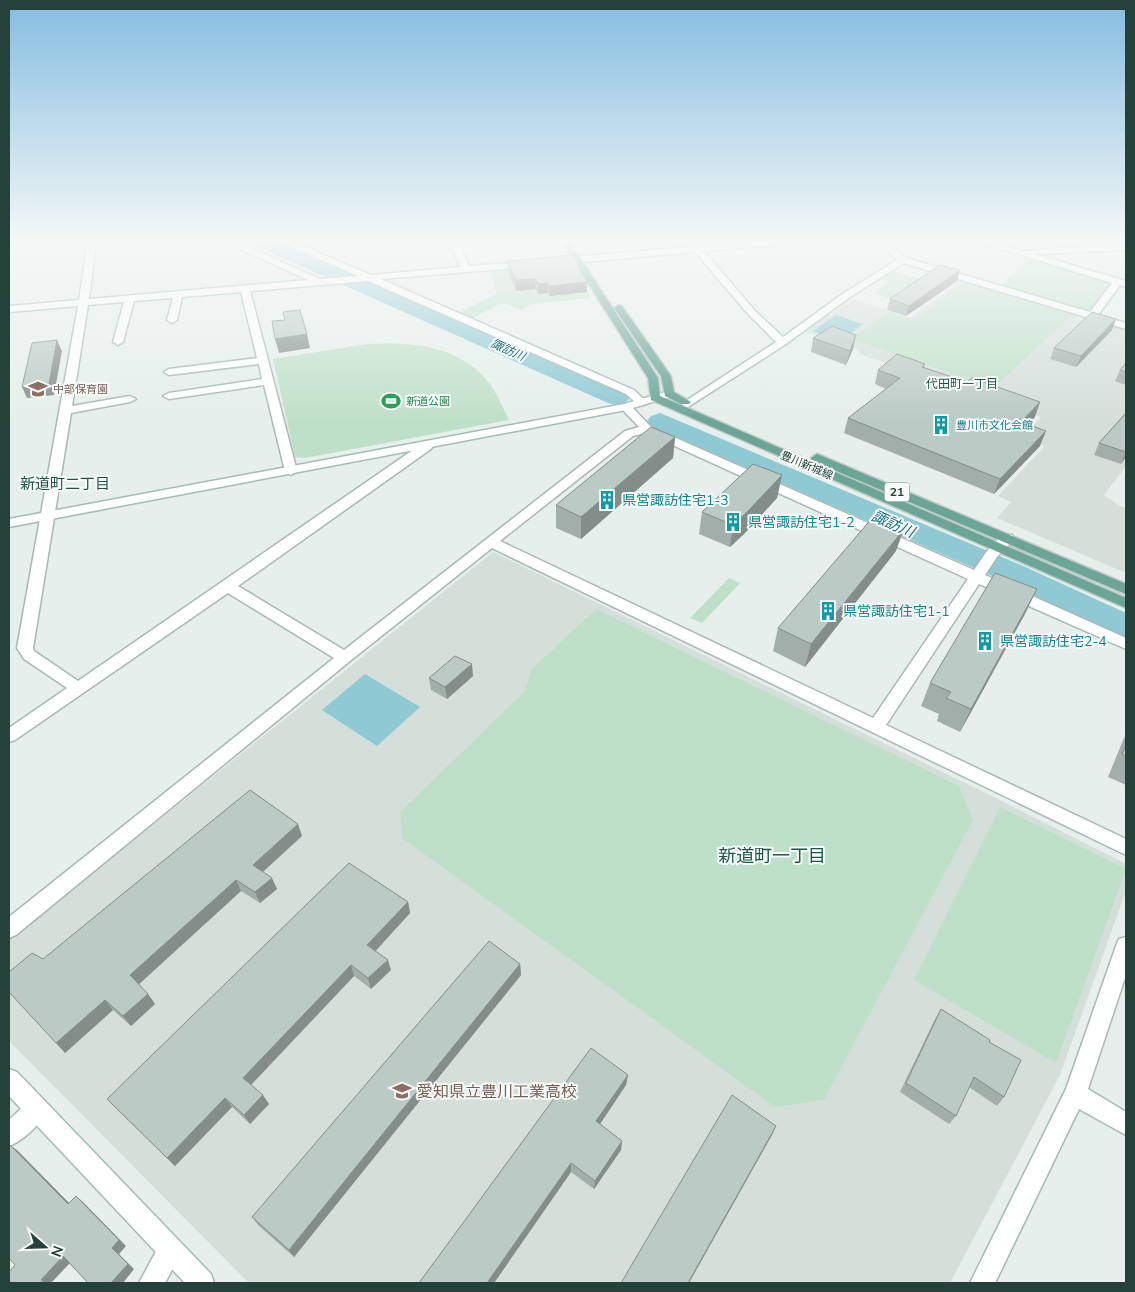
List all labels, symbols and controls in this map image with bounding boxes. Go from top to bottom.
water label: 諏訪川 [488,335,530,365]
district label: 代田町一丁目 [926,376,998,392]
school or university icon: 中部保育園 [27,378,49,400]
place label: 中部保育園 [53,382,108,397]
sports icon: 新道公園 [380,390,402,412]
place label: 新道公園 [406,394,450,409]
building icon: 豊川市文化会館 [930,414,952,436]
place label: 豊川市文化会館 [956,418,1033,433]
street label: 豊川新城線 [779,448,835,483]
district label: 新道町二丁目 [20,474,110,494]
road number: 21 [884,482,910,502]
building icon: 県営諏訪住宅1-3 [596,489,618,511]
place label: 県営諏訪住宅1-3 [622,491,729,510]
water label: 諏訪川 [868,506,919,543]
building icon: 県営諏訪住宅1-2 [722,511,744,533]
place label: 県営諏訪住宅1-2 [748,513,855,532]
building icon: 県営諏訪住宅1-1 [817,600,839,622]
place label: 県営諏訪住宅1-1 [843,602,950,621]
building icon: 県営諏訪住宅2-4 [974,630,996,652]
place label: 県営諏訪住宅2-4 [1000,632,1107,651]
district label: 新道町一丁目 [718,844,826,868]
school or university icon: 愛知県立豊川工業高校 [391,1080,413,1102]
place label: 愛知県立豊川工業高校 [417,1081,577,1103]
north arrow [20,1222,70,1272]
text: N [46,1243,67,1259]

